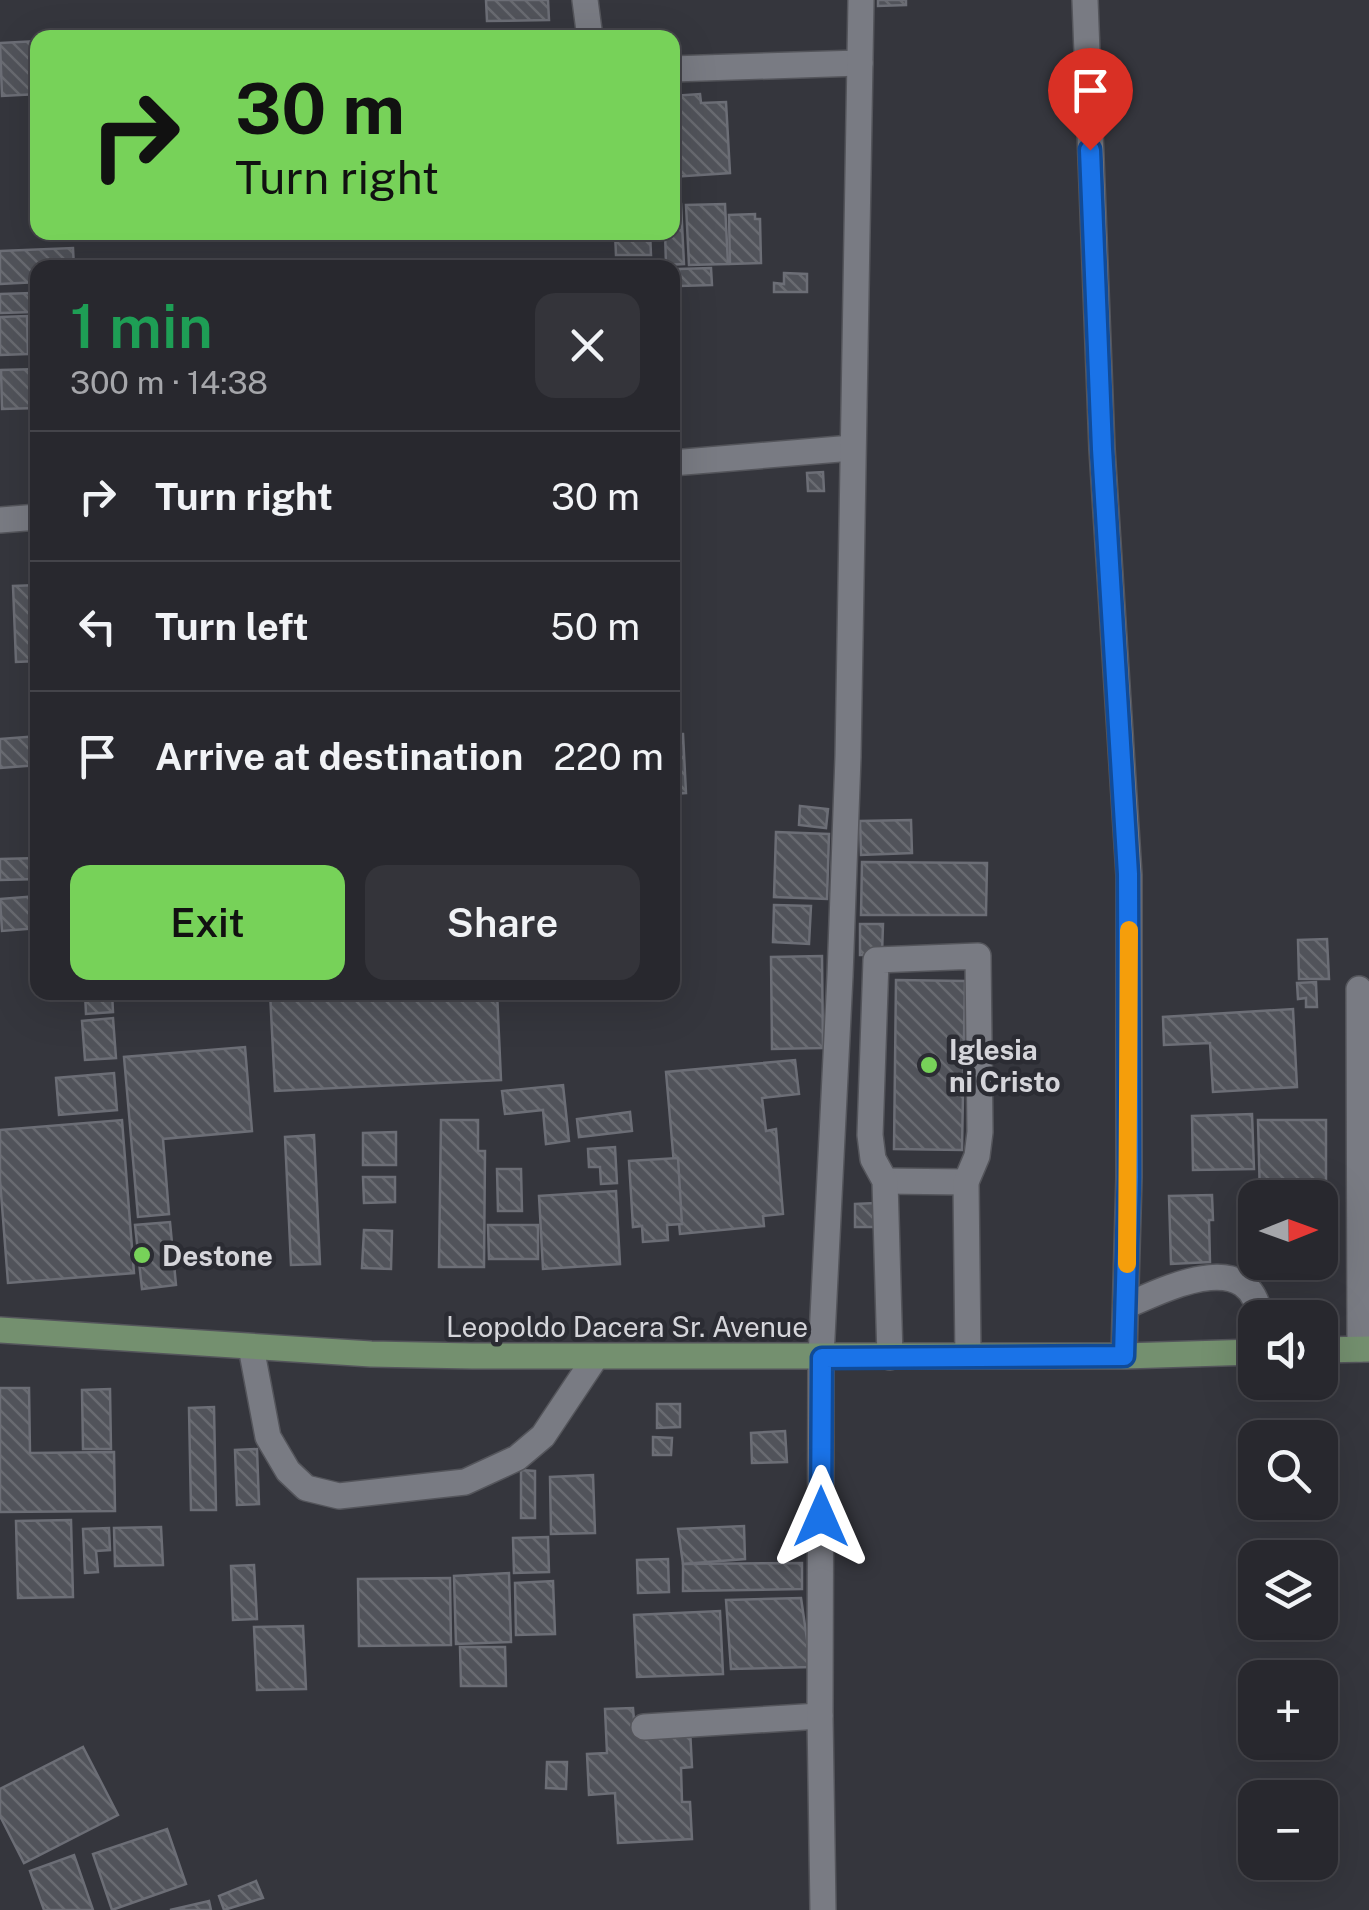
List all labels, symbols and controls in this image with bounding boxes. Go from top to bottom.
pin [1048,48,1133,151]
icon: arrive [1063,63,1118,118]
text: 30 m [235,67,405,150]
icon: right [70,70,200,200]
text: Turn right [235,151,439,204]
text: 1 min [70,291,213,362]
button: close [535,293,640,398]
text: 300 m · 14:38 [70,364,268,401]
icon: right [70,469,125,524]
text: Turn right [155,474,333,519]
text: 30 m [551,474,640,519]
icon: left [70,599,125,654]
text: Turn left [155,604,309,649]
text: 50 m [550,604,640,649]
icon: arrive [70,729,125,784]
text: Arrive at destination [155,734,523,779]
text: 220 m [553,734,664,779]
button: Exit [70,865,345,980]
button: Share [365,865,640,980]
place label: Iglesia ni Cristo [949,1033,1061,1098]
marker: Iglesia ni Cristo [918,1054,940,1076]
north arrow [1238,1180,1338,1280]
map controls [1238,1180,1338,1880]
place label: Destone [162,1239,273,1272]
marker: Destone [131,1244,153,1266]
button: sound [1238,1300,1338,1400]
street label: Leopoldo Dacera Sr. Avenue [446,1310,808,1343]
button: search [1238,1420,1338,1520]
position arrow [769,1465,873,1569]
button: layers [1238,1540,1338,1640]
button: + [1238,1660,1338,1760]
button: − [1238,1780,1338,1880]

